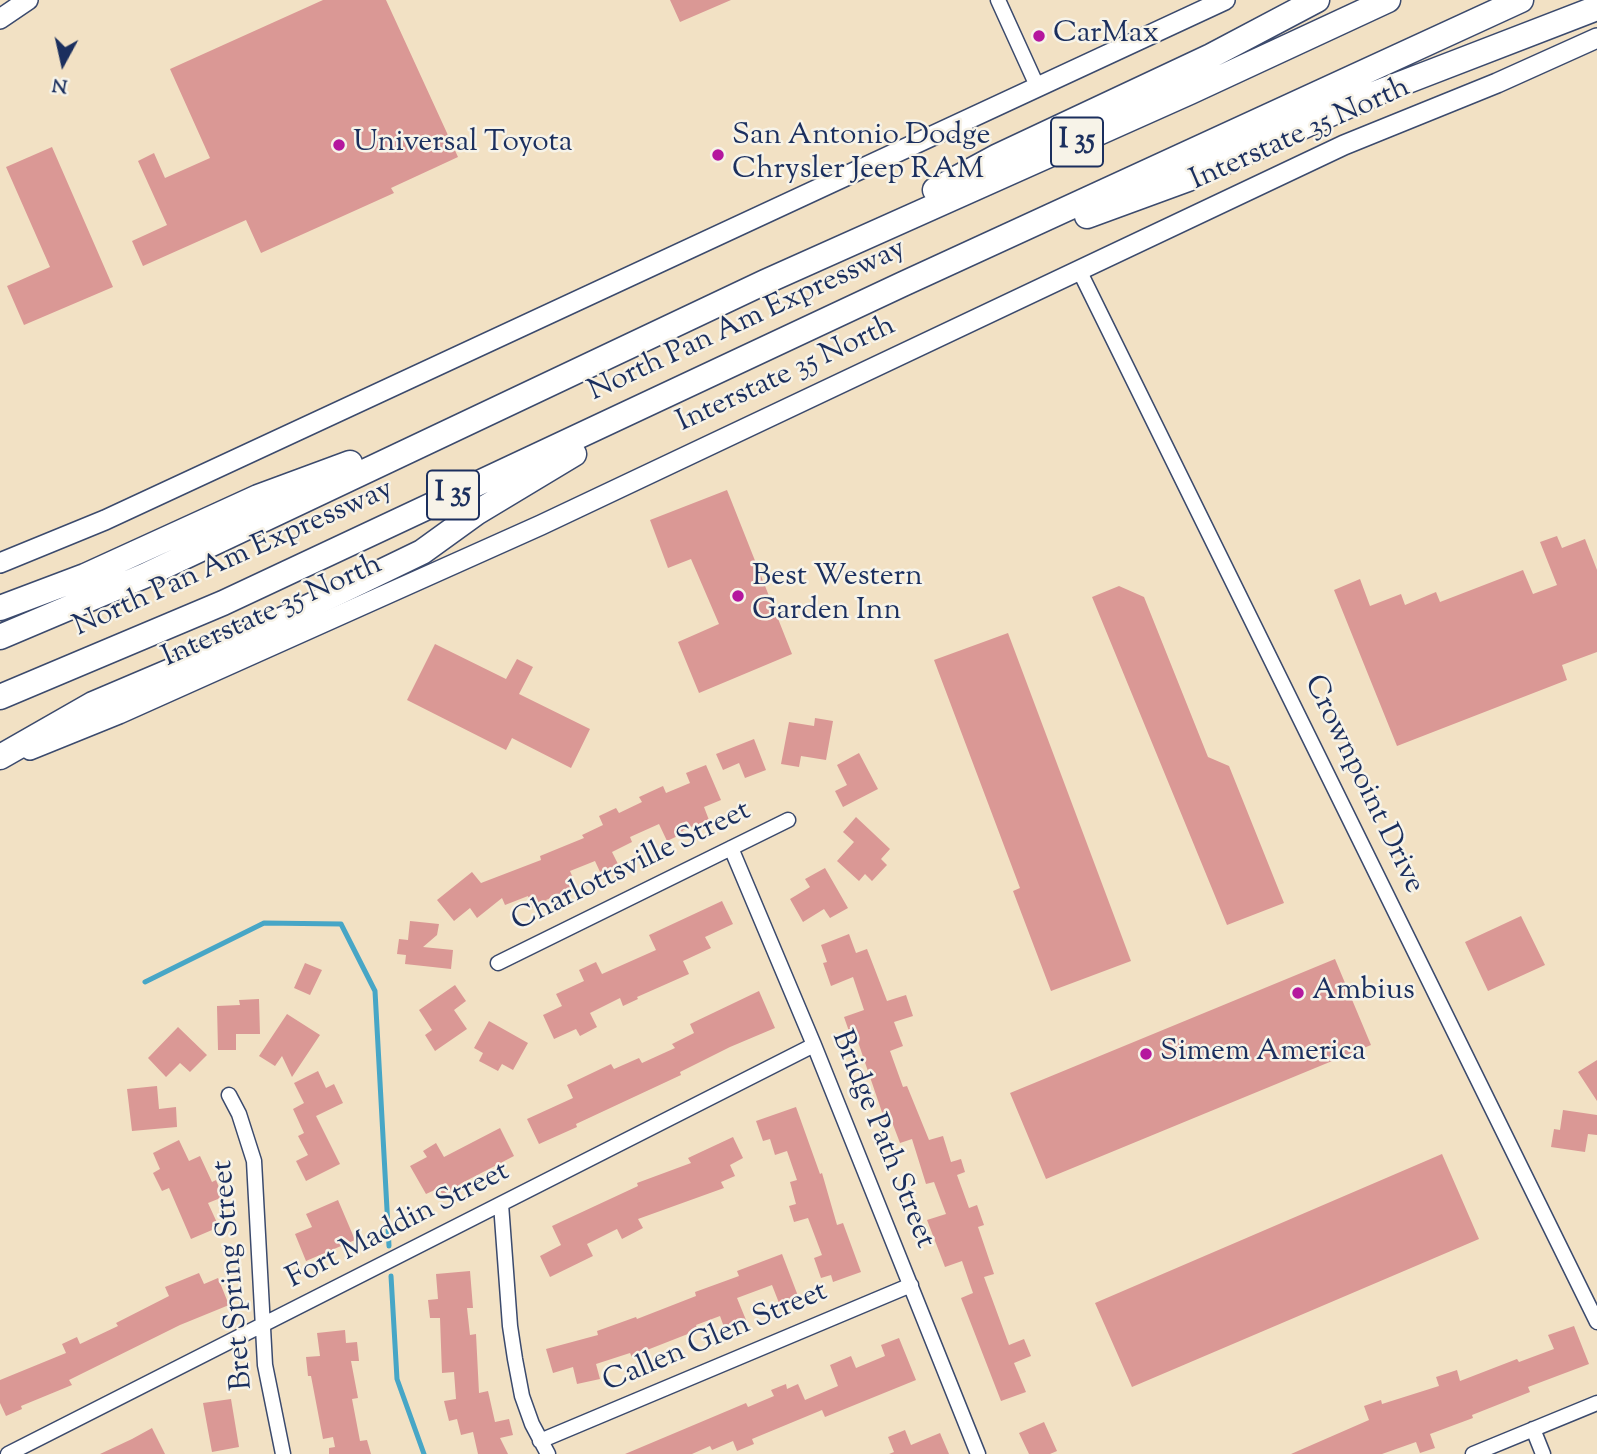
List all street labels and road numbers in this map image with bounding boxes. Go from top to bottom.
street label: Interstate 35 North [1186,71,1416,201]
road number: I 35 [1051,118,1103,166]
street label: North Pan Am Expressway [584,233,912,411]
street label: Interstate 35 North [672,310,902,442]
road number: I 35 [427,470,479,520]
street label: North Pan Am Expressway [69,473,399,647]
street label: Interstate 35 North [158,548,388,678]
street label: Crownpoint Drive [1294,670,1430,900]
street label: Charlottsville Street [507,795,757,941]
street label: Bridge Path Street [821,1026,941,1254]
street label: Fort Maddin Street [282,1155,516,1299]
street label: Bret Spring Street [207,1158,263,1392]
street label: Callen Glen Street [598,1275,834,1403]

